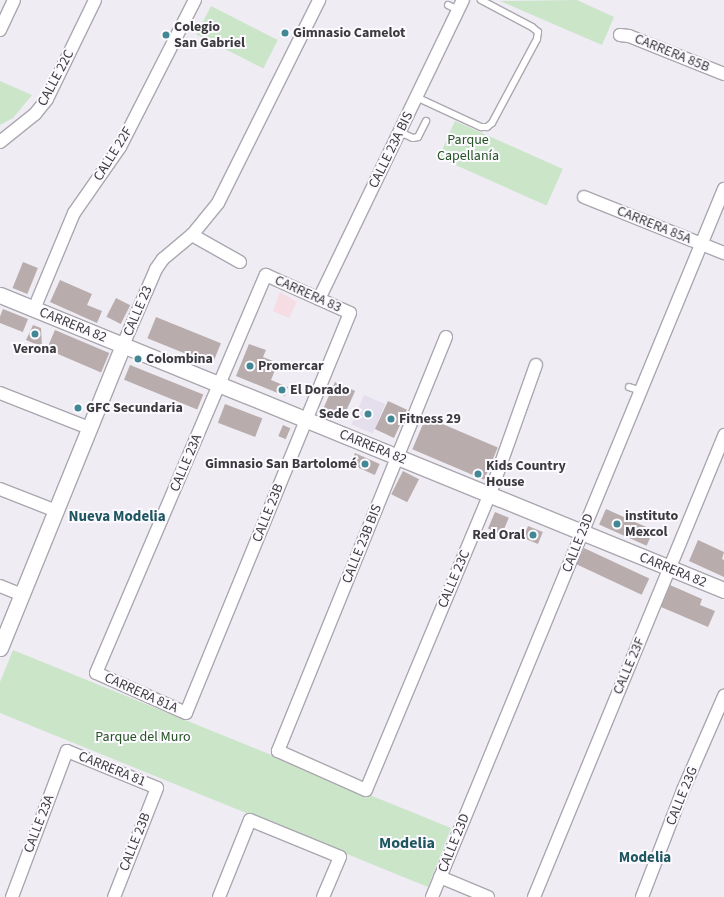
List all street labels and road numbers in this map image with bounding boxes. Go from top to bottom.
street label: CARRERA 85B [632,30,712,76]
street label: CALLE 22C [34,47,78,109]
street label: CALLE 23A BIS [365,109,417,191]
street label: CALLE 22F [90,124,136,184]
street label: CARRERA 85A [614,202,694,248]
street label: CARRERA 83 [272,272,344,316]
street label: CALLE 23 [120,283,156,339]
street label: CARRERA 82 [37,304,109,346]
street label: CARRERA 82 [337,426,409,468]
street label: CALLE 23A [166,432,206,494]
street label: CALLE 23B [249,481,287,545]
street label: CALLE 23B BIS [339,502,385,586]
street label: CALLE 23D [559,511,597,575]
street label: CALLE 23C [434,548,474,610]
street label: CARRERA 82 [637,549,709,591]
street label: CALLE 23F [610,635,648,697]
street label: CARRERA 81A [102,669,180,717]
street label: CARRERA 81 [76,748,148,790]
street label: CALLE 23G [663,764,701,828]
street label: CALLE 23A [20,793,58,855]
street label: CALLE 23B [116,810,154,874]
street label: CALLE 23D [435,811,473,875]

